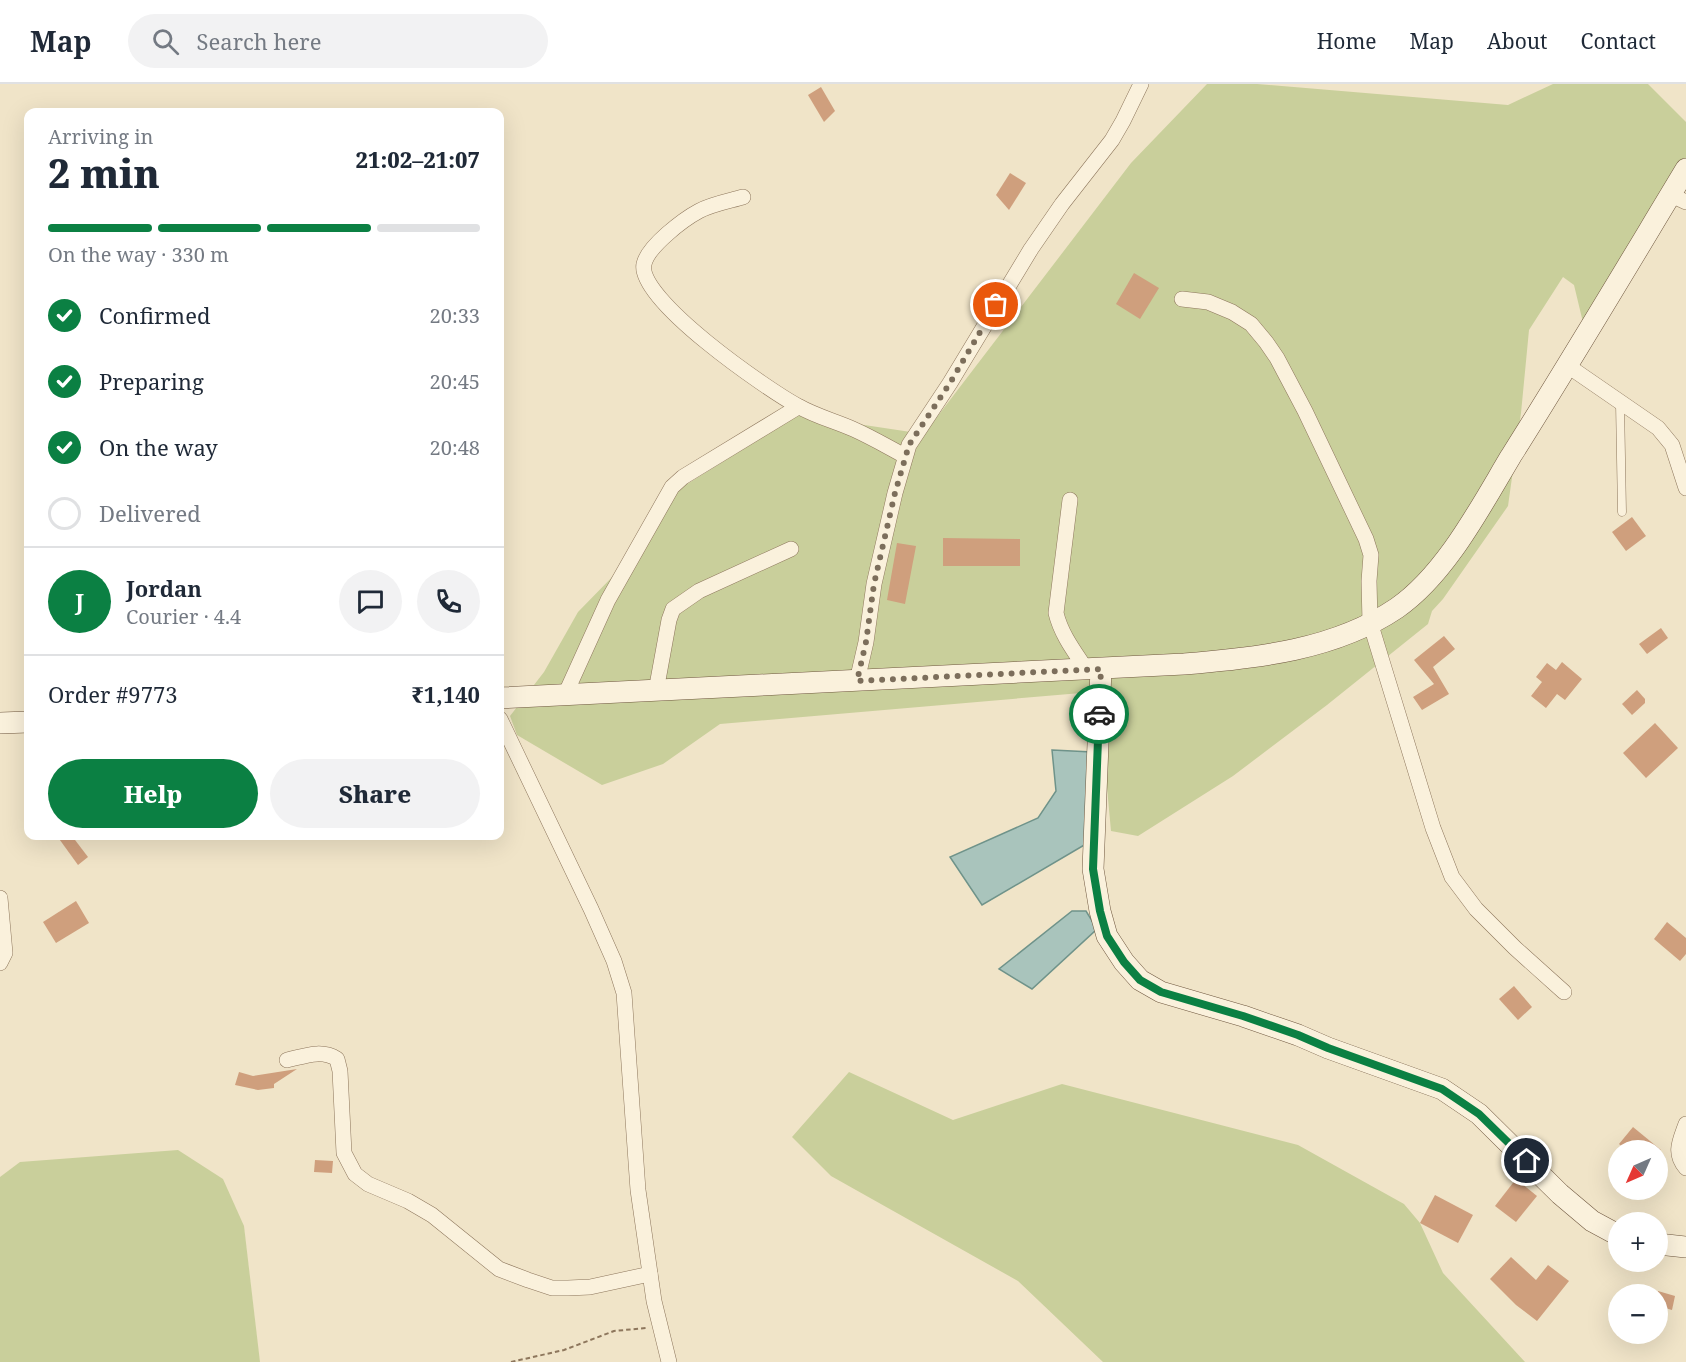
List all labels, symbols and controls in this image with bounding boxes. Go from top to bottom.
search box [128,14,548,68]
text: Map [30,22,92,60]
icon: search [149,25,182,58]
text: Search here [197,26,321,56]
text: Home [1317,27,1377,55]
text: Map [1410,27,1454,55]
text: About [1487,27,1548,55]
text: Contact [1581,27,1656,55]
text: Arriving in [48,123,153,150]
text: 21:02–21:07 [356,144,480,174]
text: 2 min [48,146,160,199]
text: On the way · 330 m [48,241,229,268]
pin [970,279,1021,330]
icon: bag [979,288,1012,321]
icon: check [48,299,81,332]
text: Confirmed [99,300,210,330]
text: 20:33 [430,302,480,329]
icon: check [48,365,81,398]
text: Preparing [99,366,204,396]
text: 20:45 [430,368,480,395]
icon: check [48,431,81,464]
text: On the way [99,432,218,462]
text: 20:48 [430,434,480,461]
text: Delivered [99,498,201,528]
button: chat [339,570,402,633]
button: phone [417,570,480,633]
text: Jordan [126,573,202,603]
text: J [75,586,84,616]
text: Courier · 4.4 [126,603,241,630]
text: Order #9773 [48,679,178,709]
text: ₹1,140 [412,679,480,709]
courier [1069,684,1129,744]
icon: car [1083,698,1116,731]
button: Help [48,759,258,828]
button: Share [270,759,480,828]
pin [1501,1135,1552,1186]
north arrow [1608,1140,1668,1200]
map controls [1608,1140,1668,1344]
icon: home [1510,1144,1543,1177]
button: + [1608,1212,1668,1272]
button: − [1608,1284,1668,1344]

